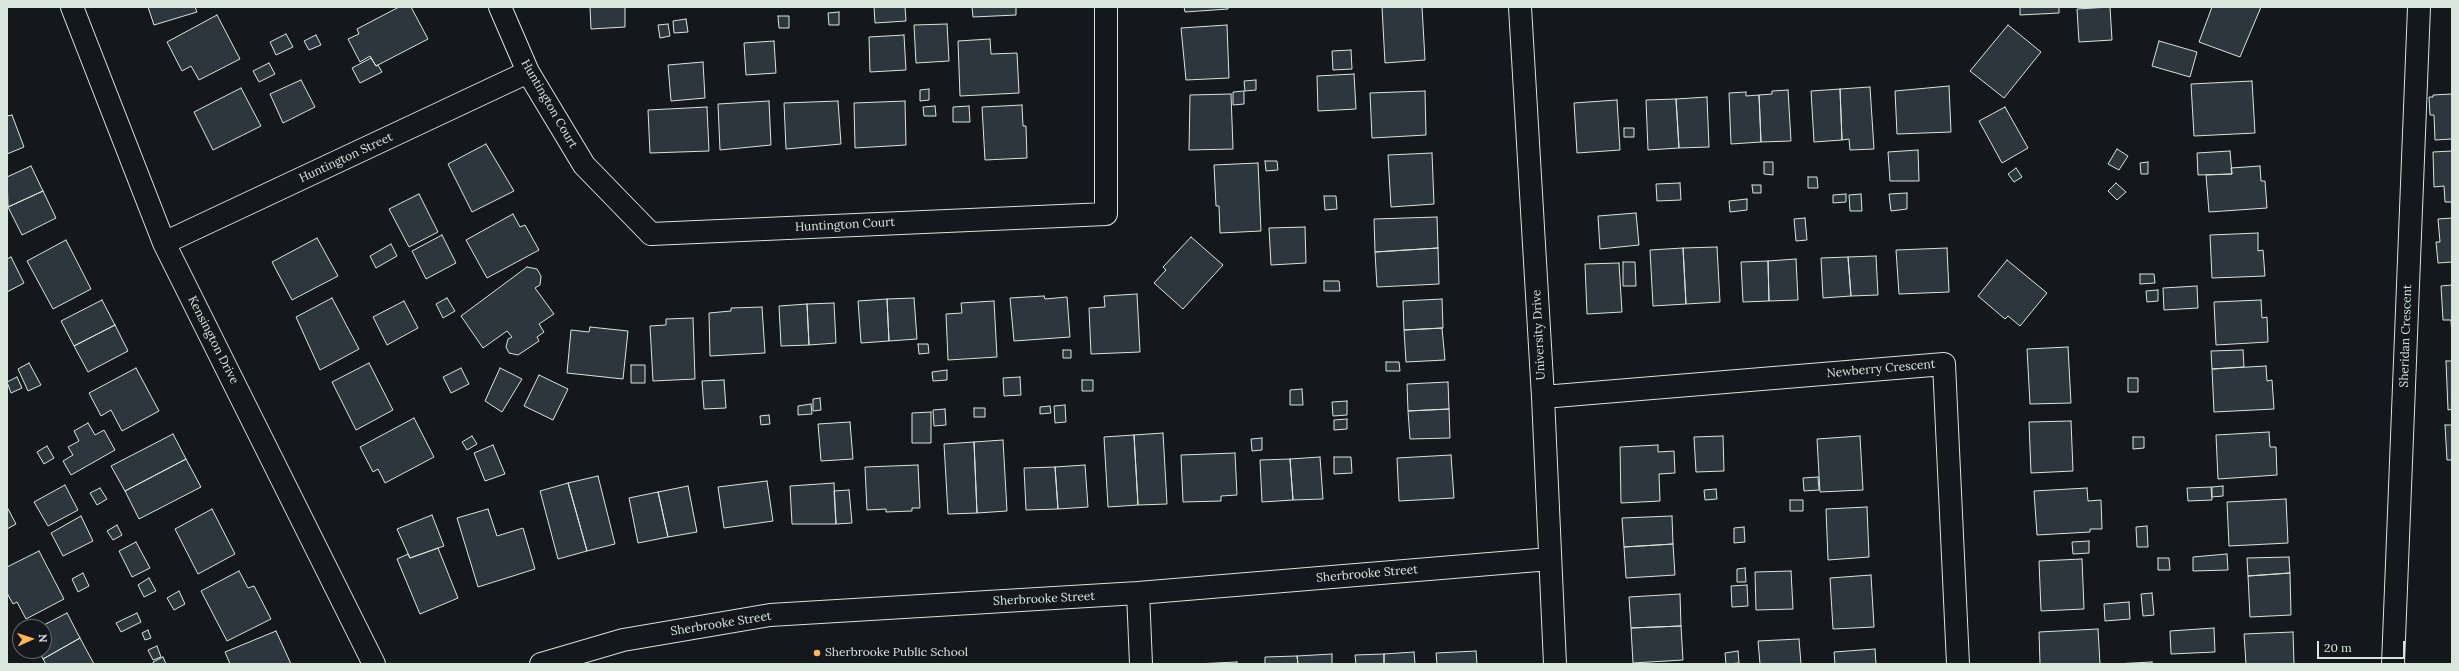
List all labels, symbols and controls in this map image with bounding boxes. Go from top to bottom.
street label: Huntington Court [518,57,580,151]
street label: Huntington Street [297,130,395,186]
street label: Huntington Court [795,215,895,235]
street label: Sheridan Crescent [2397,284,2415,388]
street label: University Drive [1529,289,1549,381]
street label: Kensington Drive [185,294,241,386]
street label: Newberry Crescent [1826,357,1936,381]
street label: Sherbrooke Street [1316,562,1418,586]
street label: Sherbrooke Street [993,589,1095,609]
street label: Sherbrooke Street [670,609,772,639]
north arrow [12,619,52,659]
scale bar [2319,633,2407,659]
text: N [36,634,50,643]
text: 20 m [2324,640,2352,655]
place label: Sherbrooke Public School [825,646,968,660]
marker: Sherbrooke Public School [812,648,822,658]

